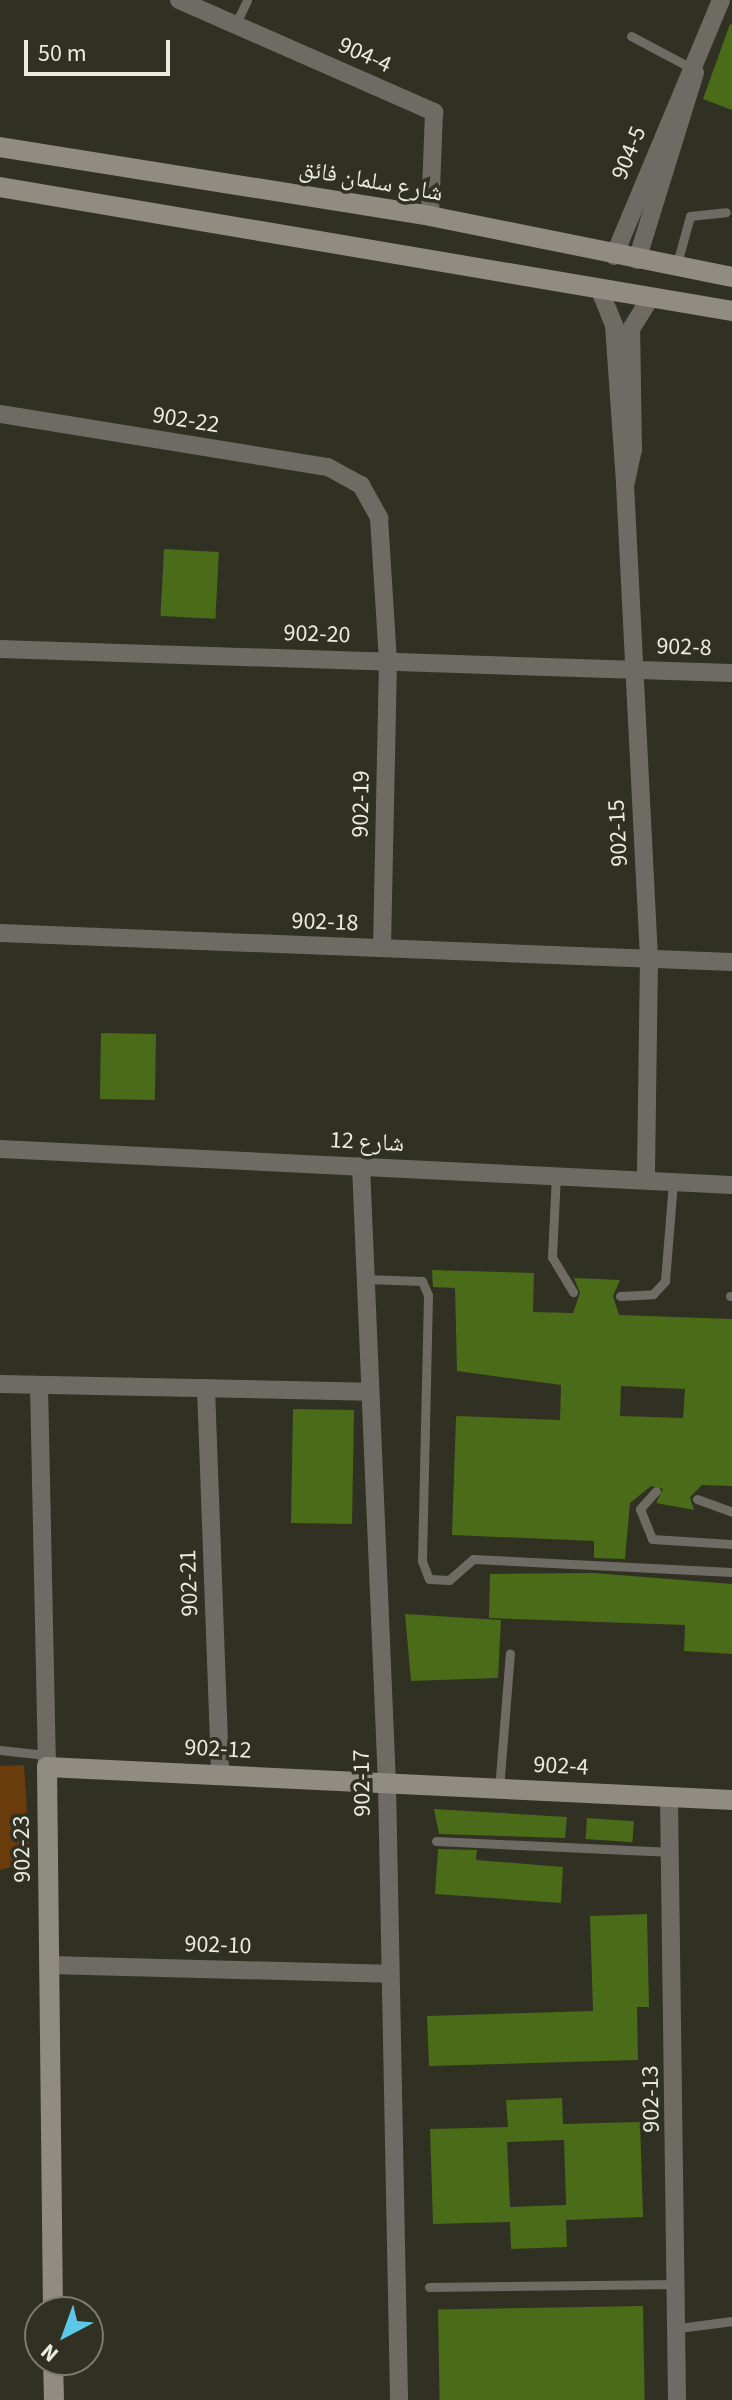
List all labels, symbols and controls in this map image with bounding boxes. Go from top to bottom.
scale bar [28,24,174,74]
street label: 904-4 [334,31,396,79]
text: 50 m [38,36,87,71]
street label: 904-5 [605,122,653,184]
street label: شارع سلمان فائق [297,154,445,208]
street label: 902-22 [151,401,221,439]
street label: 902-20 [283,618,351,650]
street label: 902-8 [656,632,712,662]
street label: 902-19 [346,770,376,838]
street label: 902-15 [602,799,634,867]
street label: 902-18 [291,906,359,938]
street label: شارع 12 [329,1126,405,1158]
street label: 902-21 [173,1549,205,1617]
street label: 902-12 [184,1733,252,1765]
street label: 902-17 [347,1749,377,1817]
street label: 902-4 [533,1750,589,1782]
street label: 902-23 [7,1815,37,1883]
street label: 902-10 [184,1929,252,1961]
street label: 902-13 [636,2065,666,2133]
north arrow [24,2296,104,2376]
text: N [34,2336,66,2369]

